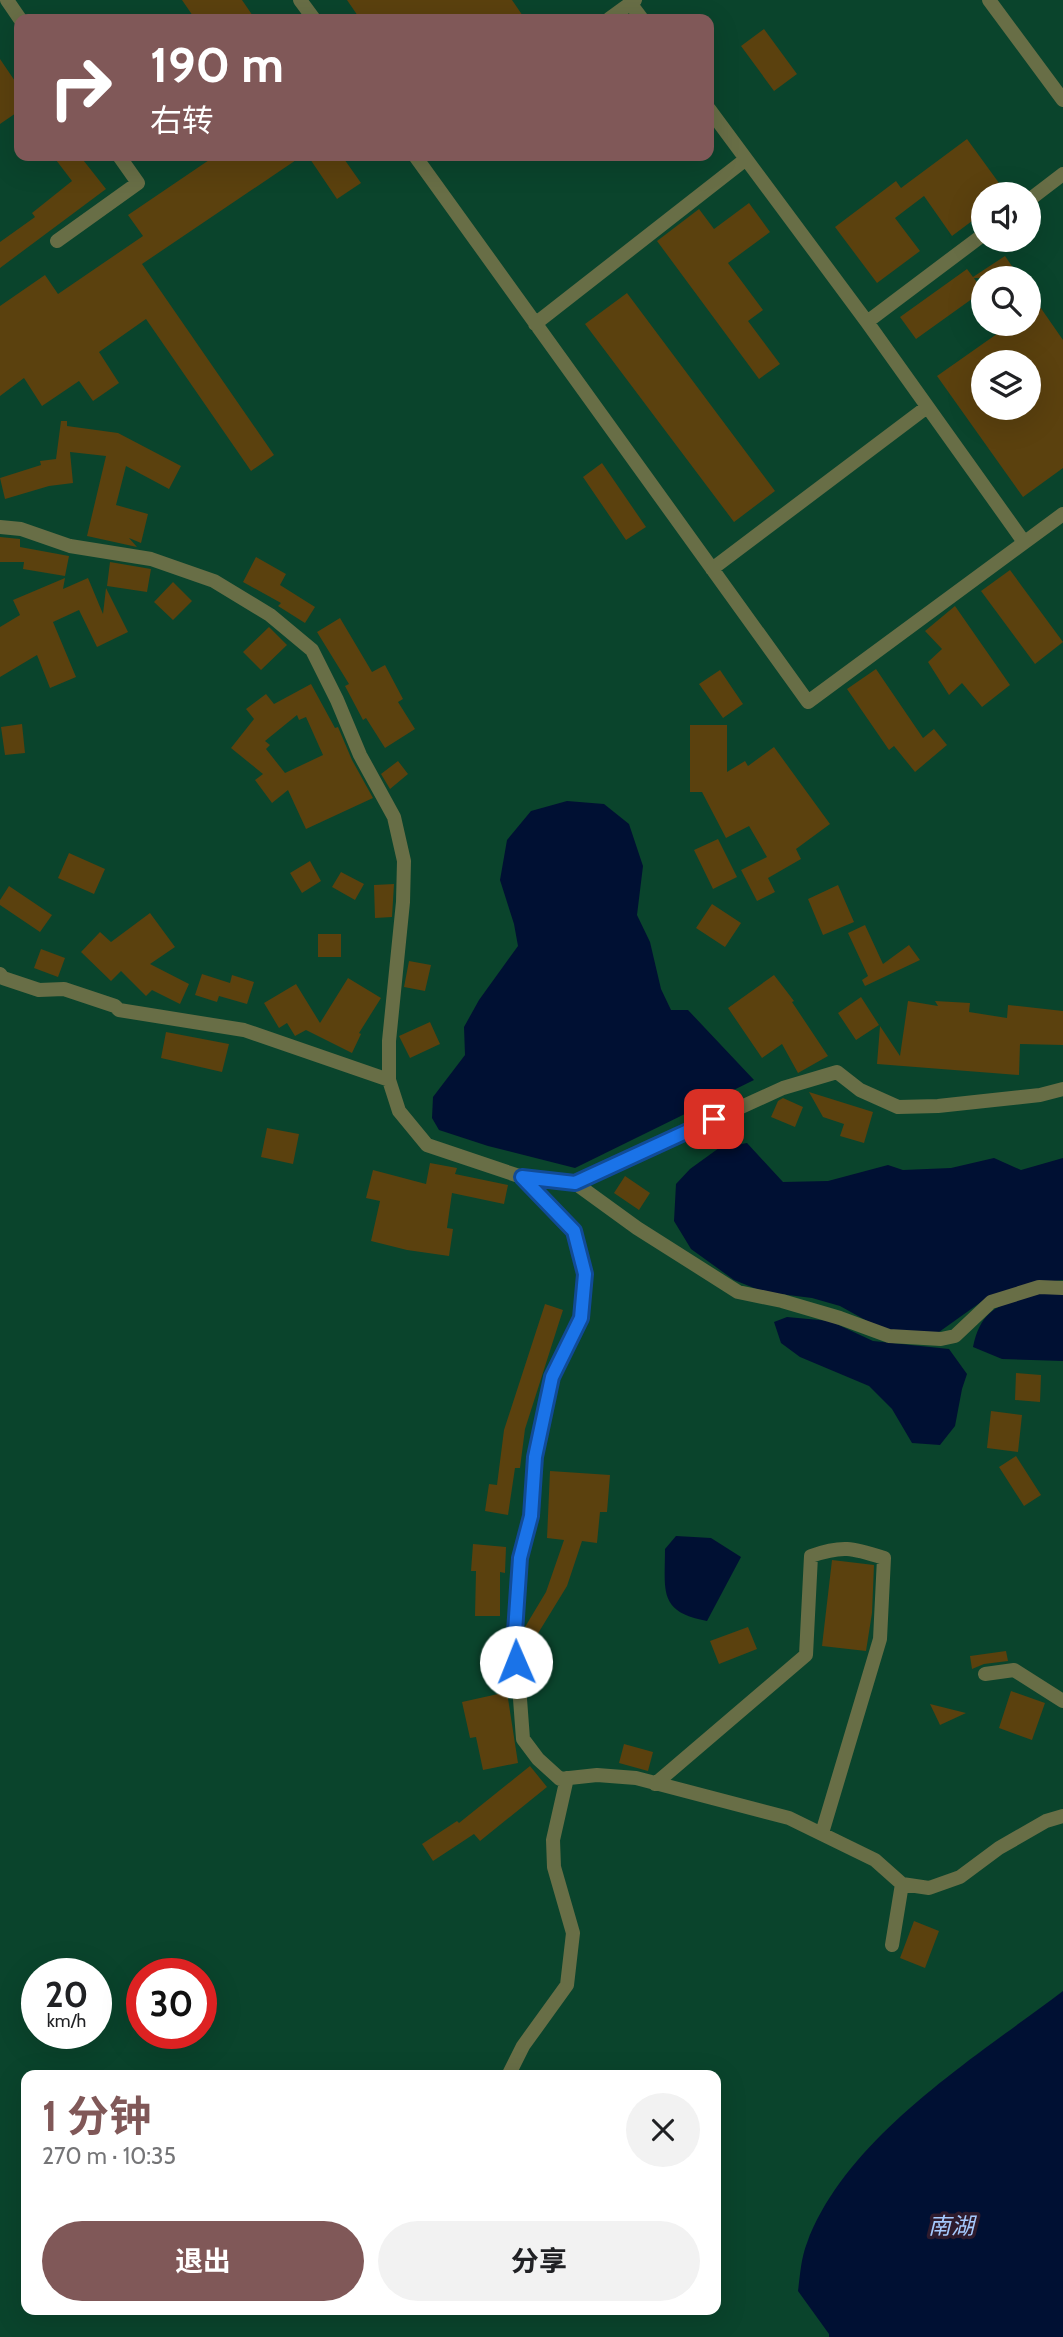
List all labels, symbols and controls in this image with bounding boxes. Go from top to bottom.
text: 190 m [150,35,284,94]
icon: right [35,42,126,133]
text: 右转 [150,101,214,140]
map controls [971,182,1041,420]
button: sound [971,182,1041,252]
button: search [971,266,1041,336]
button: layers [971,350,1041,420]
pin [684,1089,744,1149]
icon: arrive [695,1100,733,1138]
position arrow [479,1625,553,1699]
speed limit sign: 30 [126,1958,217,2049]
text: 20 [45,1973,88,2016]
text: km/h [47,2010,86,2032]
text: 1 分钟 [42,2090,151,2142]
button: close [626,2093,700,2167]
text: 270 m · 10:35 [42,2142,176,2170]
water label: 南湖 [928,2212,977,2240]
button: 退出 [42,2221,364,2301]
button: 分享 [378,2221,700,2301]

